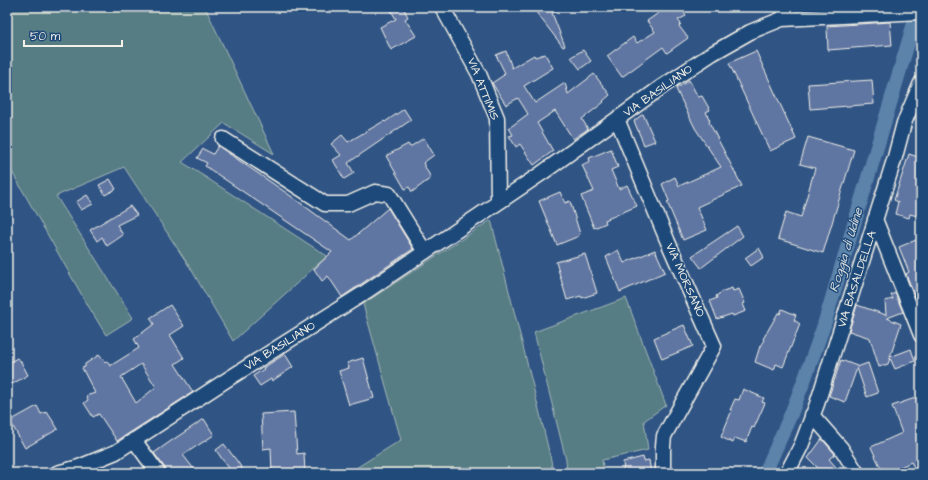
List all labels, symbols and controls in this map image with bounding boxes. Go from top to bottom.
scale bar [24,22,122,48]
text: 50 m [30,28,61,45]
street label: VIA ATTIMIS [463,55,503,123]
street label: VIA BASILIANO [620,61,696,121]
water label: Roggia di Udine [825,205,869,295]
street label: VIA BASALDELLA [833,228,881,330]
street label: VIA MORSANO [661,240,709,320]
street label: VIA BASILIANO [241,317,319,375]

